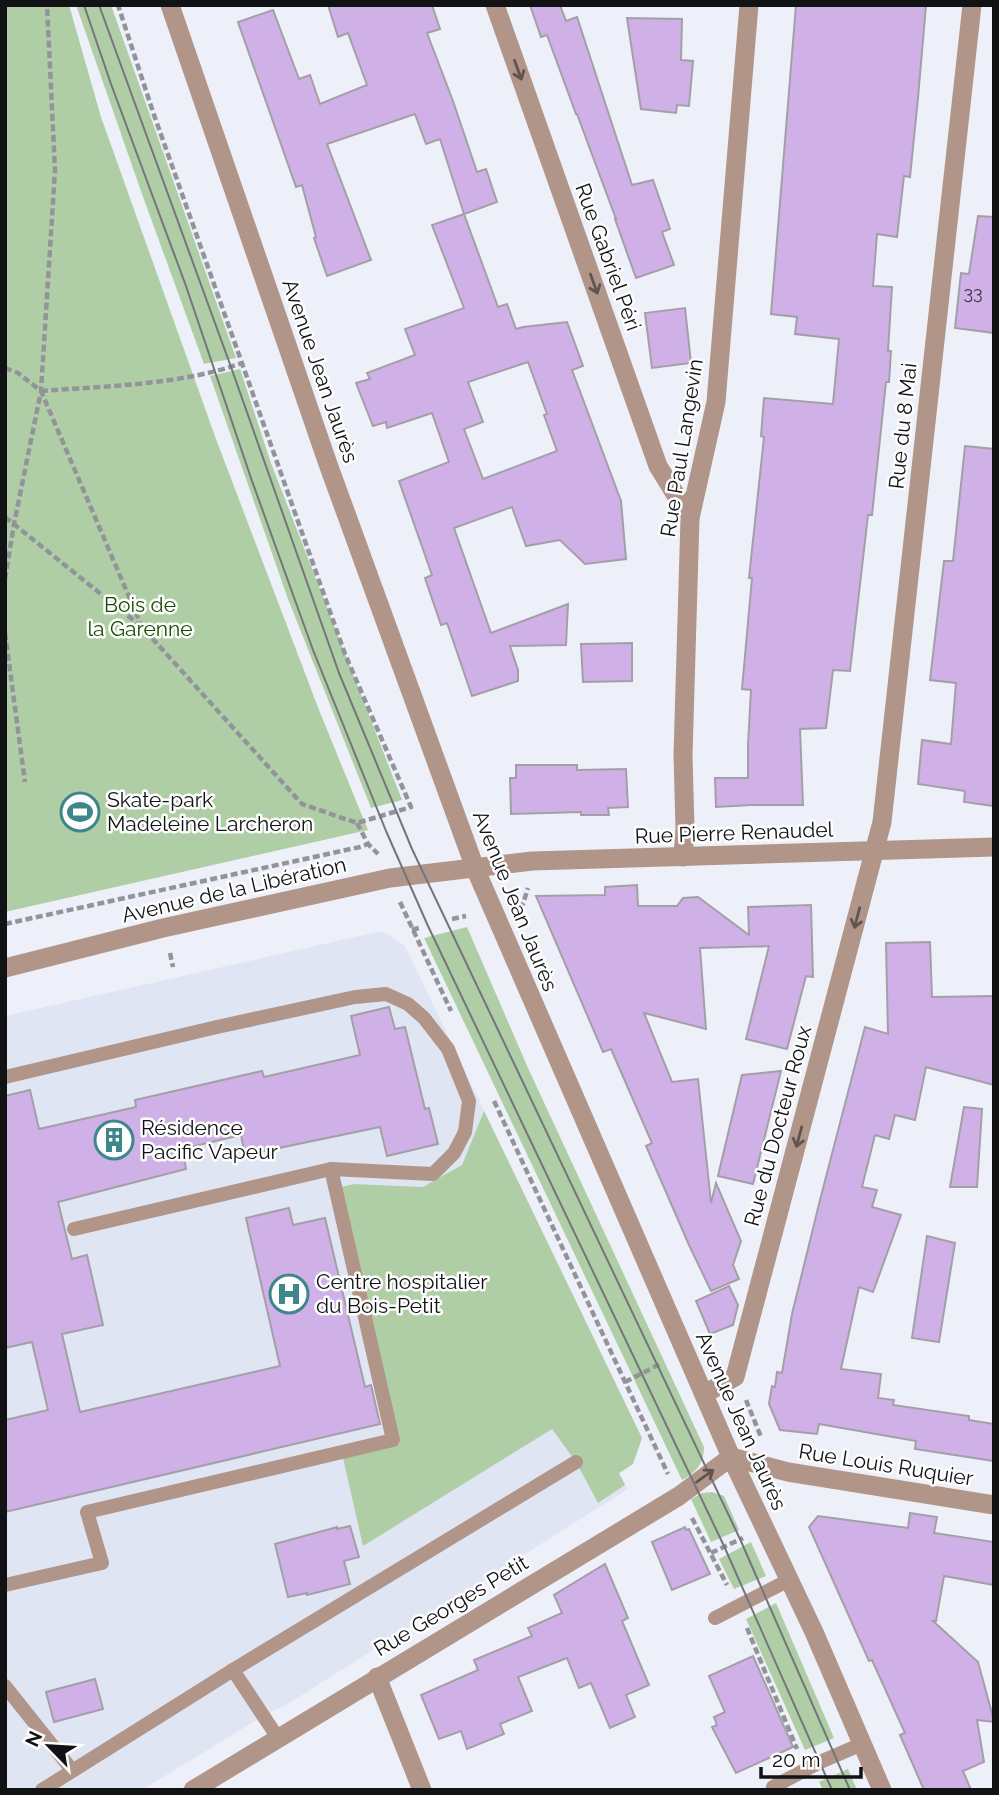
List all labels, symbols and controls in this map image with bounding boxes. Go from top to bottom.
one-way arrow [512,58,525,80]
street label: Rue Gabriel Péri [570,180,647,334]
one-way arrow [588,273,601,294]
street label: Avenue Jean Jaurès [277,276,364,466]
house number: 33 [963,282,983,303]
street label: Rue Paul Langevin [655,357,708,539]
street label: Rue du 8 Mai [883,362,922,490]
park label: Bois de la Garenne [87,592,193,641]
place label: Skate-park Madeleine Larcheron [107,787,313,836]
sports icon: Skate-park Madeleine Larcheron [59,791,101,833]
street label: Avenue Jean Jaurès [468,807,563,995]
street label: Rue Pierre Renaudel [634,817,834,848]
street label: Avenue de la Libération [119,852,348,928]
one-way arrow [850,906,863,928]
street label: Rue du Docteur Roux [739,1023,816,1229]
place label: Résidence Pacific Vapeur [141,1115,279,1164]
building icon: Résidence Pacific Vapeur [93,1119,135,1161]
one-way arrow [792,1126,805,1148]
place label: Centre hospitalier du Bois-Petit [316,1269,488,1318]
hospital icon: Centre hospitalier du Bois-Petit [268,1273,310,1315]
street label: Avenue Jean Jaurès [691,1328,792,1514]
street label: Rue Louis Ruquier [797,1438,976,1491]
one-way arrow [695,1469,714,1484]
street label: Rue Georges Petit [369,1550,532,1661]
north arrow [14,1711,84,1781]
text: N [21,1728,47,1750]
scale bar [761,1736,861,1780]
text: 20 m [772,1747,820,1772]

